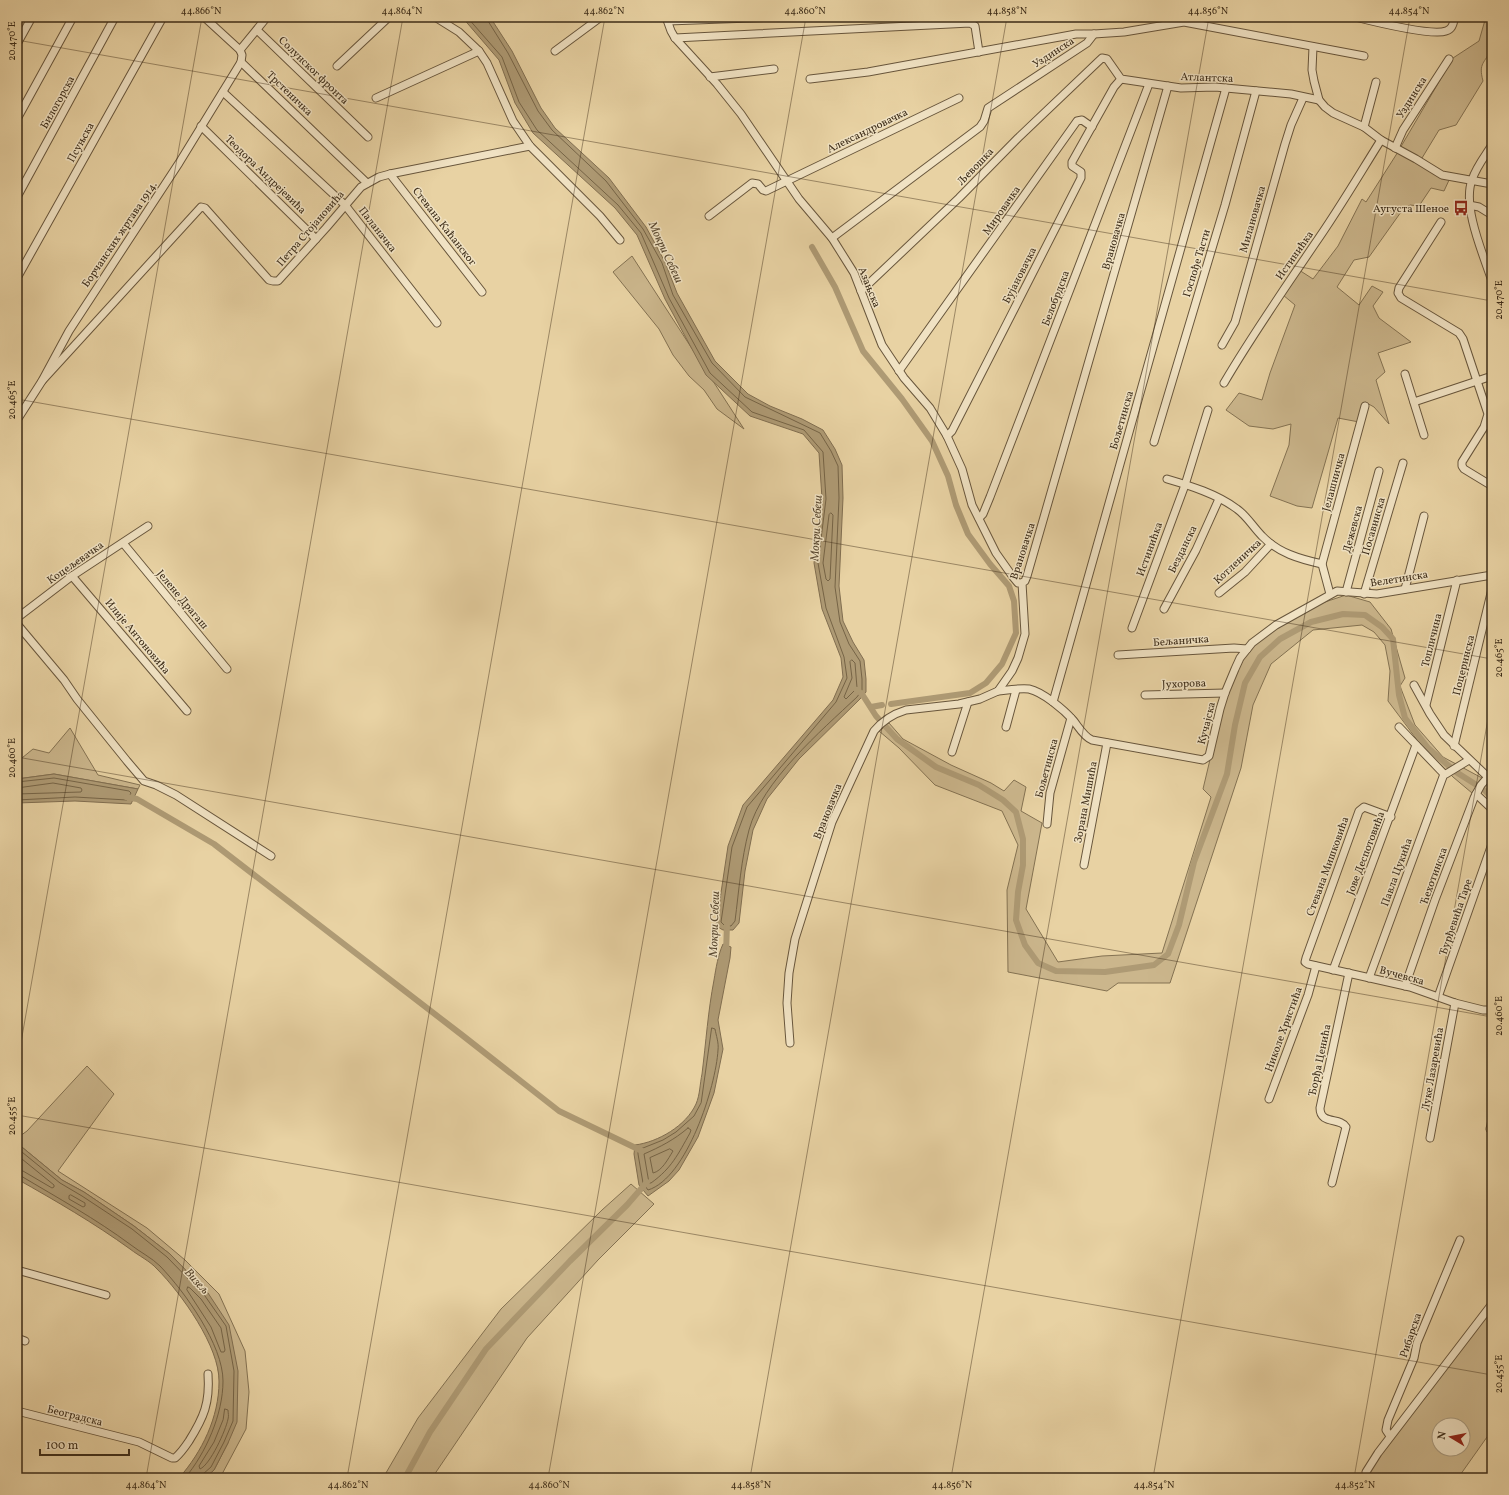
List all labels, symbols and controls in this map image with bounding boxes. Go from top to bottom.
text: 44.866°N [181,4,222,18]
text: 44.864°N [382,4,423,18]
text: 44.862°N [584,4,625,18]
text: 44.860°N [784,4,826,18]
text: 44.858°N [987,4,1028,18]
text: 44.856°N [1188,4,1229,18]
text: 44.854°N [1389,4,1430,18]
text: 20.470°E [5,21,19,61]
street label: Солунског фронта [275,34,352,109]
street label: Уздинска [1030,34,1078,72]
street label: Трстеничка [263,68,316,120]
street label: Атлантска [1180,70,1234,87]
street label: Билогорска [38,73,79,132]
street label: Уздинска [1394,74,1431,122]
street label: Александровачка [825,105,911,157]
street label: Псуњска [64,120,99,165]
street label: Теодора Андрејевића [221,132,309,218]
street label: Љевошка [954,145,998,189]
street label: Борчанских жртава 1914. [79,178,162,291]
street label: Мировачка [980,183,1025,238]
street label: Милановачка [1237,184,1270,255]
street label: Стевана Каћанског [408,185,479,269]
street label: Петра Стојановића [274,187,349,270]
bus stop icon: Аугуста Шеное [1452,199,1470,217]
place label: Аугуста Шеное [1373,202,1449,217]
street label: Паланачка [354,204,400,256]
street label: Врановачка [1099,210,1130,272]
water label: Мокри Себеш [643,218,686,286]
street label: Госпође Тасти [1180,227,1215,299]
street label: Истинићка [1273,228,1318,283]
street label: Бујановачка [1000,244,1041,307]
street label: Азањска [854,265,884,311]
street label: Белобрдска [1039,268,1074,329]
text: 20.470°E [1492,280,1506,320]
text: 20.465°E [5,380,19,420]
street label: Бољетинска [1107,389,1138,452]
street label: Јелашничка [1319,451,1350,513]
water label: Мокри Себеш [807,495,827,563]
street label: Посавинска [1359,495,1390,557]
street label: Дежевска [1340,503,1367,555]
street label: Истинићка [1134,520,1167,579]
street label: Врановачка [1007,521,1040,582]
street label: Безданска [1165,523,1202,576]
street label: Котленичка [1211,536,1266,588]
street label: Коцељевачка [45,538,108,588]
street label: Јелене Драгаш [153,567,211,633]
street label: Велетинска [1369,567,1430,591]
street label: Илије Антоновића [101,596,173,678]
street label: Топличина [1418,611,1447,669]
street label: Бељаничка [1153,632,1210,651]
street label: Поцеринска [1450,633,1479,697]
text: 20.465°E [1492,638,1506,678]
street label: Јухорова [1162,676,1207,693]
street label: Кучајска [1195,700,1220,746]
street label: Бољетинска [1032,737,1063,800]
text: 20.460°E [5,738,19,778]
street label: Зорана Мишића [1071,760,1102,845]
street label: Врановачка [810,781,847,842]
street label: Јове Деспотовића [1344,809,1389,898]
street label: Стевана Мишковића [1303,814,1354,918]
street label: Павла Цукића [1378,836,1417,909]
street label: Ћехотинска [1417,845,1452,907]
street label: Ђурђевића Таре [1436,877,1477,958]
water label: Мокри Себеш [706,891,724,958]
street label: Вучевска [1378,963,1426,990]
street label: Николе Христића [1262,984,1307,1074]
text: 20.460°E [1492,996,1506,1036]
street label: Ђорђа Ценића [1305,1022,1336,1098]
street label: Луке Лазаревића [1419,1026,1448,1112]
text: 20.455°E [5,1097,19,1135]
water label: Визељ [180,1265,212,1298]
street label: Рибарска [1397,1311,1426,1360]
text: 20.455°E [1492,1355,1506,1393]
street label: Београдска [45,1402,105,1431]
north arrow [1431,1417,1471,1457]
text: N [1435,1430,1451,1441]
scale bar [40,1431,129,1457]
text: 100 m [46,1438,79,1454]
text: 44.864°N [126,1478,167,1492]
text: 44.862°N [328,1478,369,1492]
text: 44.860°N [528,1478,570,1492]
text: 44.858°N [731,1478,772,1492]
text: 44.856°N [932,1478,973,1492]
text: 44.854°N [1134,1478,1175,1492]
text: 44.852°N [1335,1478,1376,1492]

